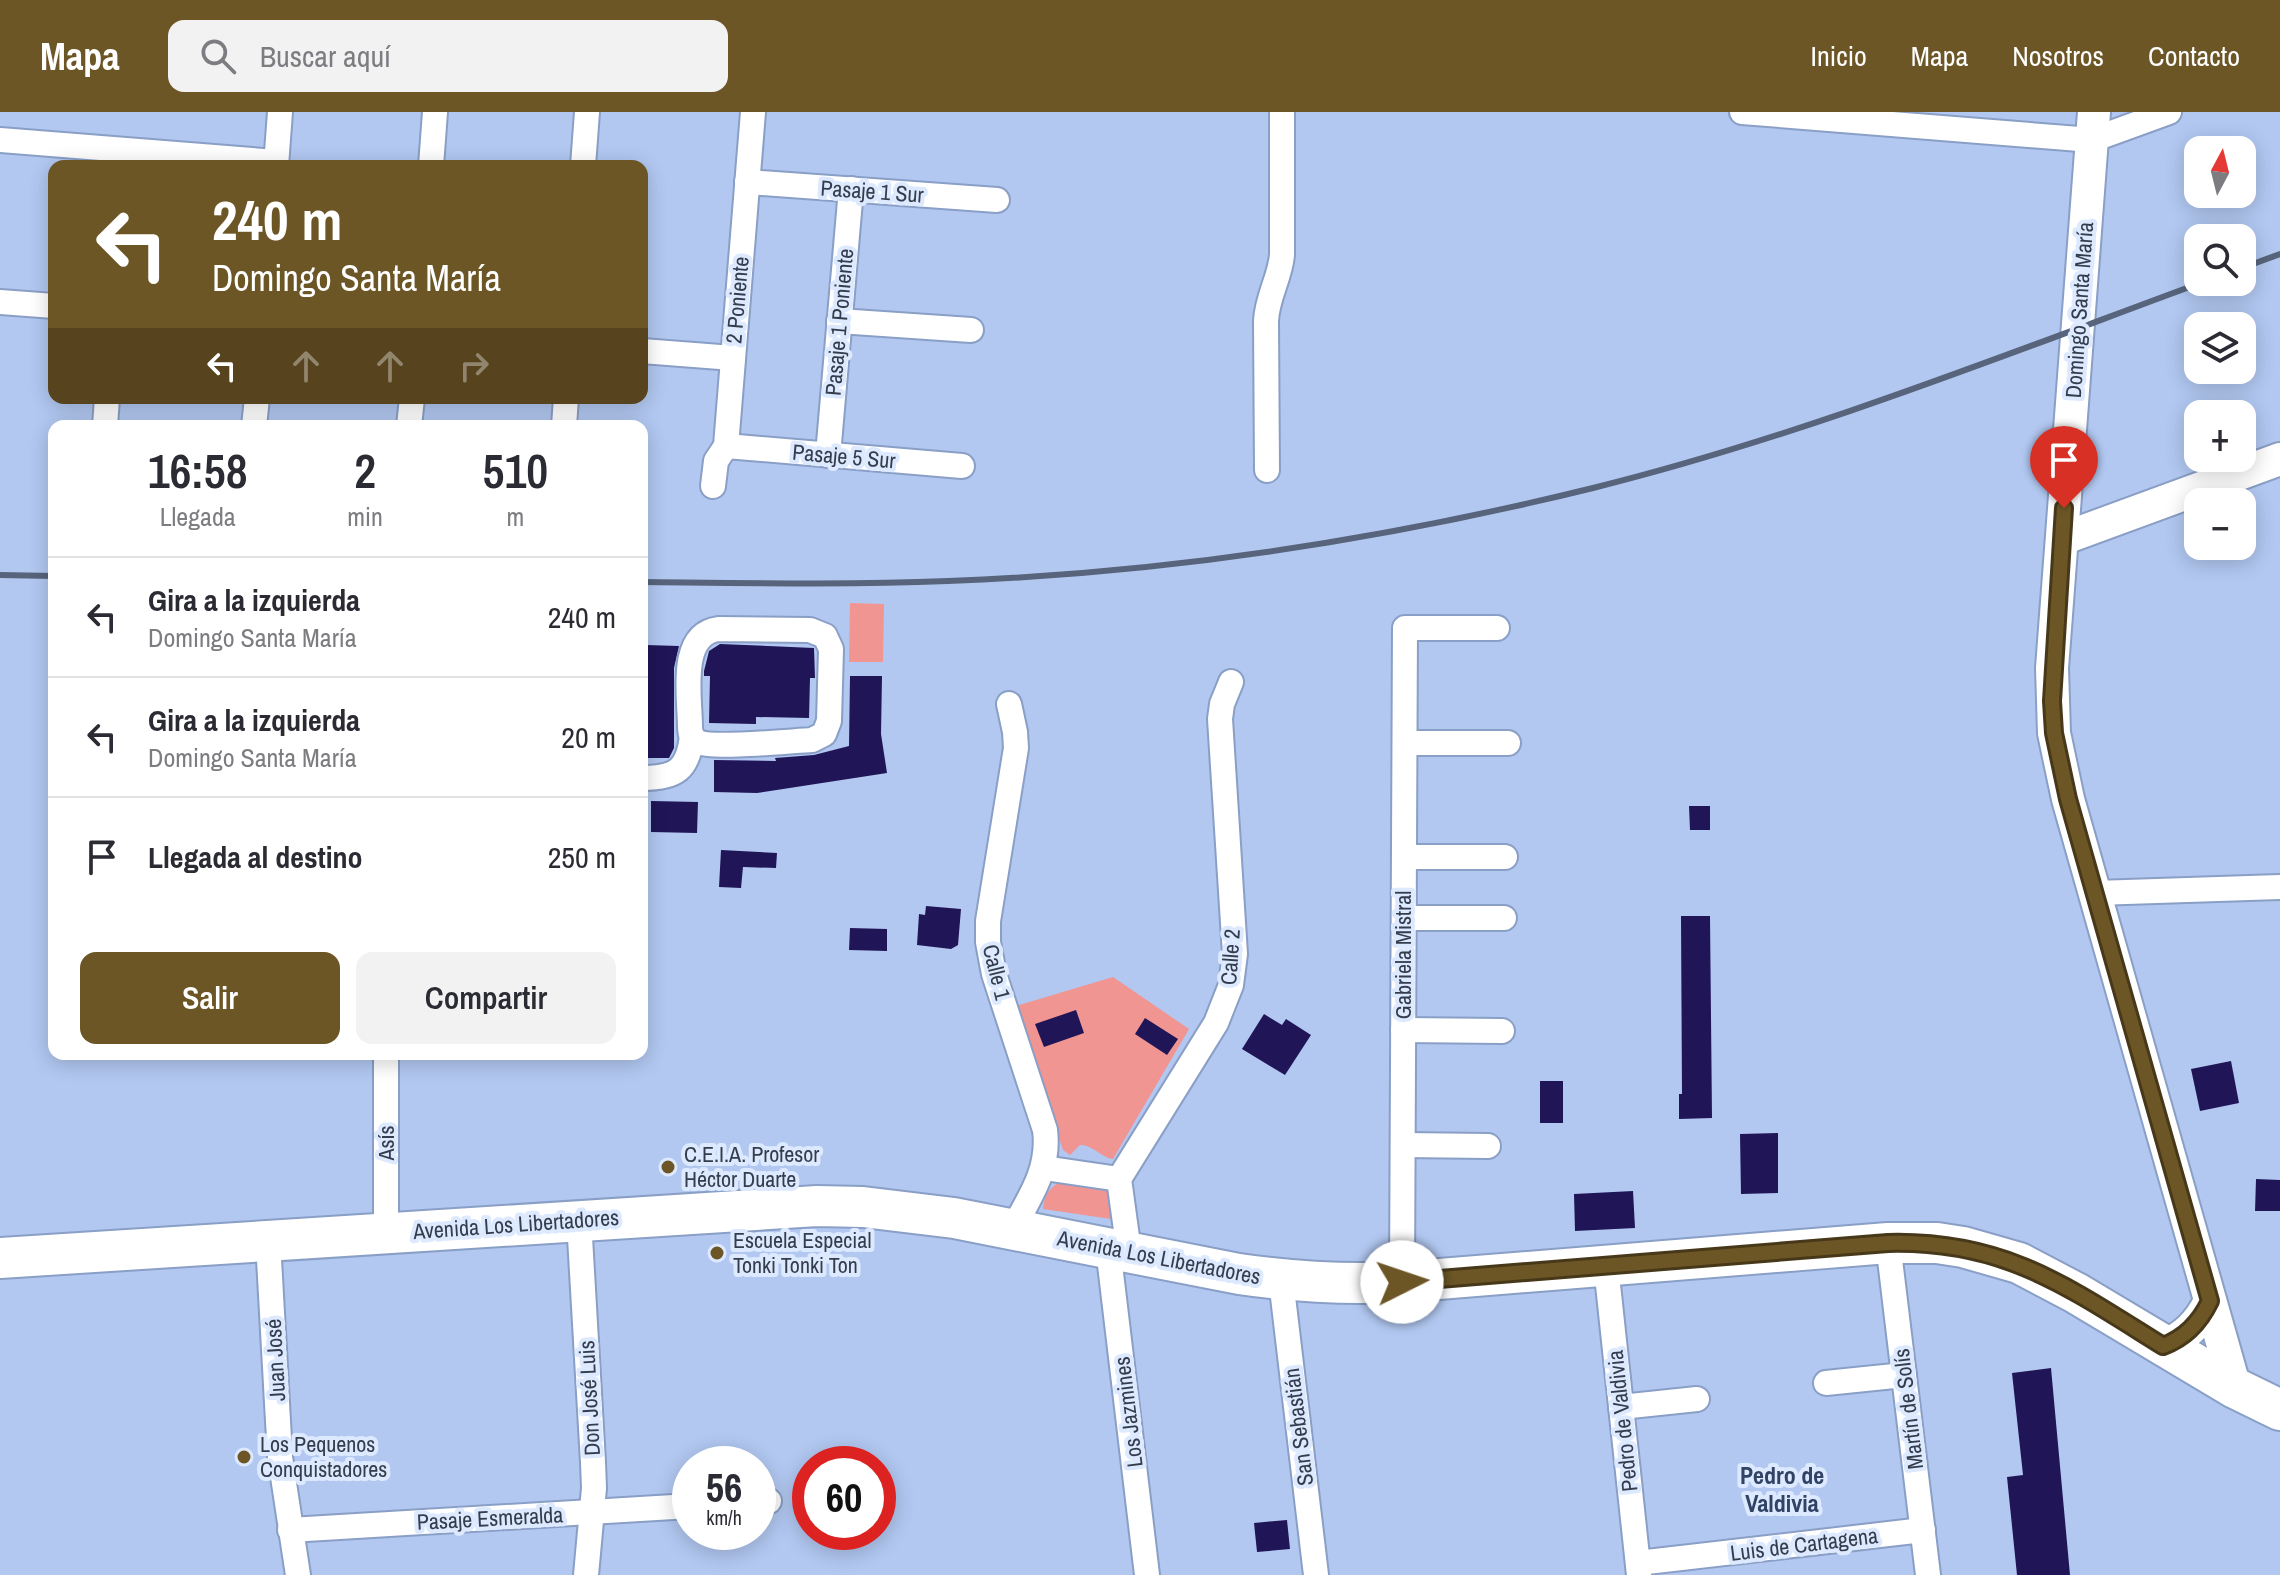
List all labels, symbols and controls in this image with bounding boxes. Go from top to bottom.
search box [168,20,728,92]
text: Mapa [40,31,120,82]
icon: search [196,34,240,78]
text: Buscar aquí [260,36,391,76]
text: Inicio [1811,37,1867,75]
text: Mapa [1911,37,1968,75]
text: Nosotros [2012,37,2104,75]
text: Contacto [2148,37,2240,75]
north arrow [2184,136,2256,208]
map controls [2184,136,2256,560]
street label: Pasaje 1 Sur [819,172,925,210]
text: 240 m [212,182,342,257]
icon: left [80,192,184,296]
street label: Domingo Santa María [2058,221,2100,399]
button: search [2184,224,2256,296]
street label: Pasaje 1 Poniente [818,247,860,397]
text: Domingo Santa María [212,254,501,302]
street label: 2 Poniente [718,255,756,345]
button: layers [2184,312,2256,384]
icon: left [200,344,244,388]
icon: ahead [284,344,328,388]
icon: ahead [368,344,412,388]
icon: right [452,344,496,388]
button: + [2184,400,2256,472]
pin [2030,426,2098,508]
street label: Pasaje 5 Sur [791,437,897,475]
text: 16:58 [148,438,248,503]
text: 2 [354,438,376,503]
text: 510 [483,438,548,503]
icon: arrive [2042,438,2086,482]
button: − [2184,488,2256,560]
text: Llegada [160,499,236,534]
text: min [347,499,383,534]
text: m [507,499,524,534]
text: Gira a la izquierda [148,580,360,620]
icon: left [80,595,124,639]
text: 240 m [548,597,616,637]
text: Domingo Santa María [148,620,357,655]
text: Gira a la izquierda [148,700,360,740]
icon: left [80,715,124,759]
text: 20 m [561,717,616,757]
text: Domingo Santa María [148,740,357,775]
icon: arrive [80,835,124,879]
text: Llegada al destino [148,837,363,877]
text: 250 m [548,837,616,877]
street label: Gabriela Mistral [1388,891,1418,1019]
street label: Calle 2 [1213,928,1247,986]
street label: Calle 1 [976,941,1018,1003]
button: Salir [80,952,340,1044]
button: Compartir [356,952,616,1044]
street label: Asís [371,1125,401,1162]
place label: C.E.I.A. Profesor Héctor Duarte [684,1139,819,1194]
marker: C.E.I.A. Profesor Héctor Duarte [659,1158,677,1176]
street label: Avenida Los Libertadores [411,1202,620,1246]
street label: Avenida Los Libertadores [1054,1222,1263,1291]
place label: Escuela Especial Tonki Tonki Ton [733,1225,871,1280]
position arrow [1360,1240,1444,1324]
marker: Escuela Especial Tonki Tonki Ton [708,1244,726,1262]
street label: Juan José [258,1318,292,1402]
street label: Don José Luis [571,1340,607,1456]
street label: Martín de Solís [1886,1347,1930,1471]
street label: Pedro de Valdivia [1600,1349,1644,1493]
street label: Los Jazmines [1106,1355,1150,1469]
street label: San Sebastián [1276,1366,1320,1488]
place label: Los Pequenos Conquistadores [260,1429,387,1484]
speed limit sign: 60 [792,1446,896,1550]
marker: Los Pequenos Conquistadores [235,1448,253,1466]
district label: Pedro de Valdivia [1740,1459,1824,1519]
text: 56 [706,1461,742,1514]
street label: Pasaje Esmeralda [416,1499,564,1537]
text: km/h [706,1504,742,1531]
street label: Luis de Cartagena [1729,1520,1879,1568]

